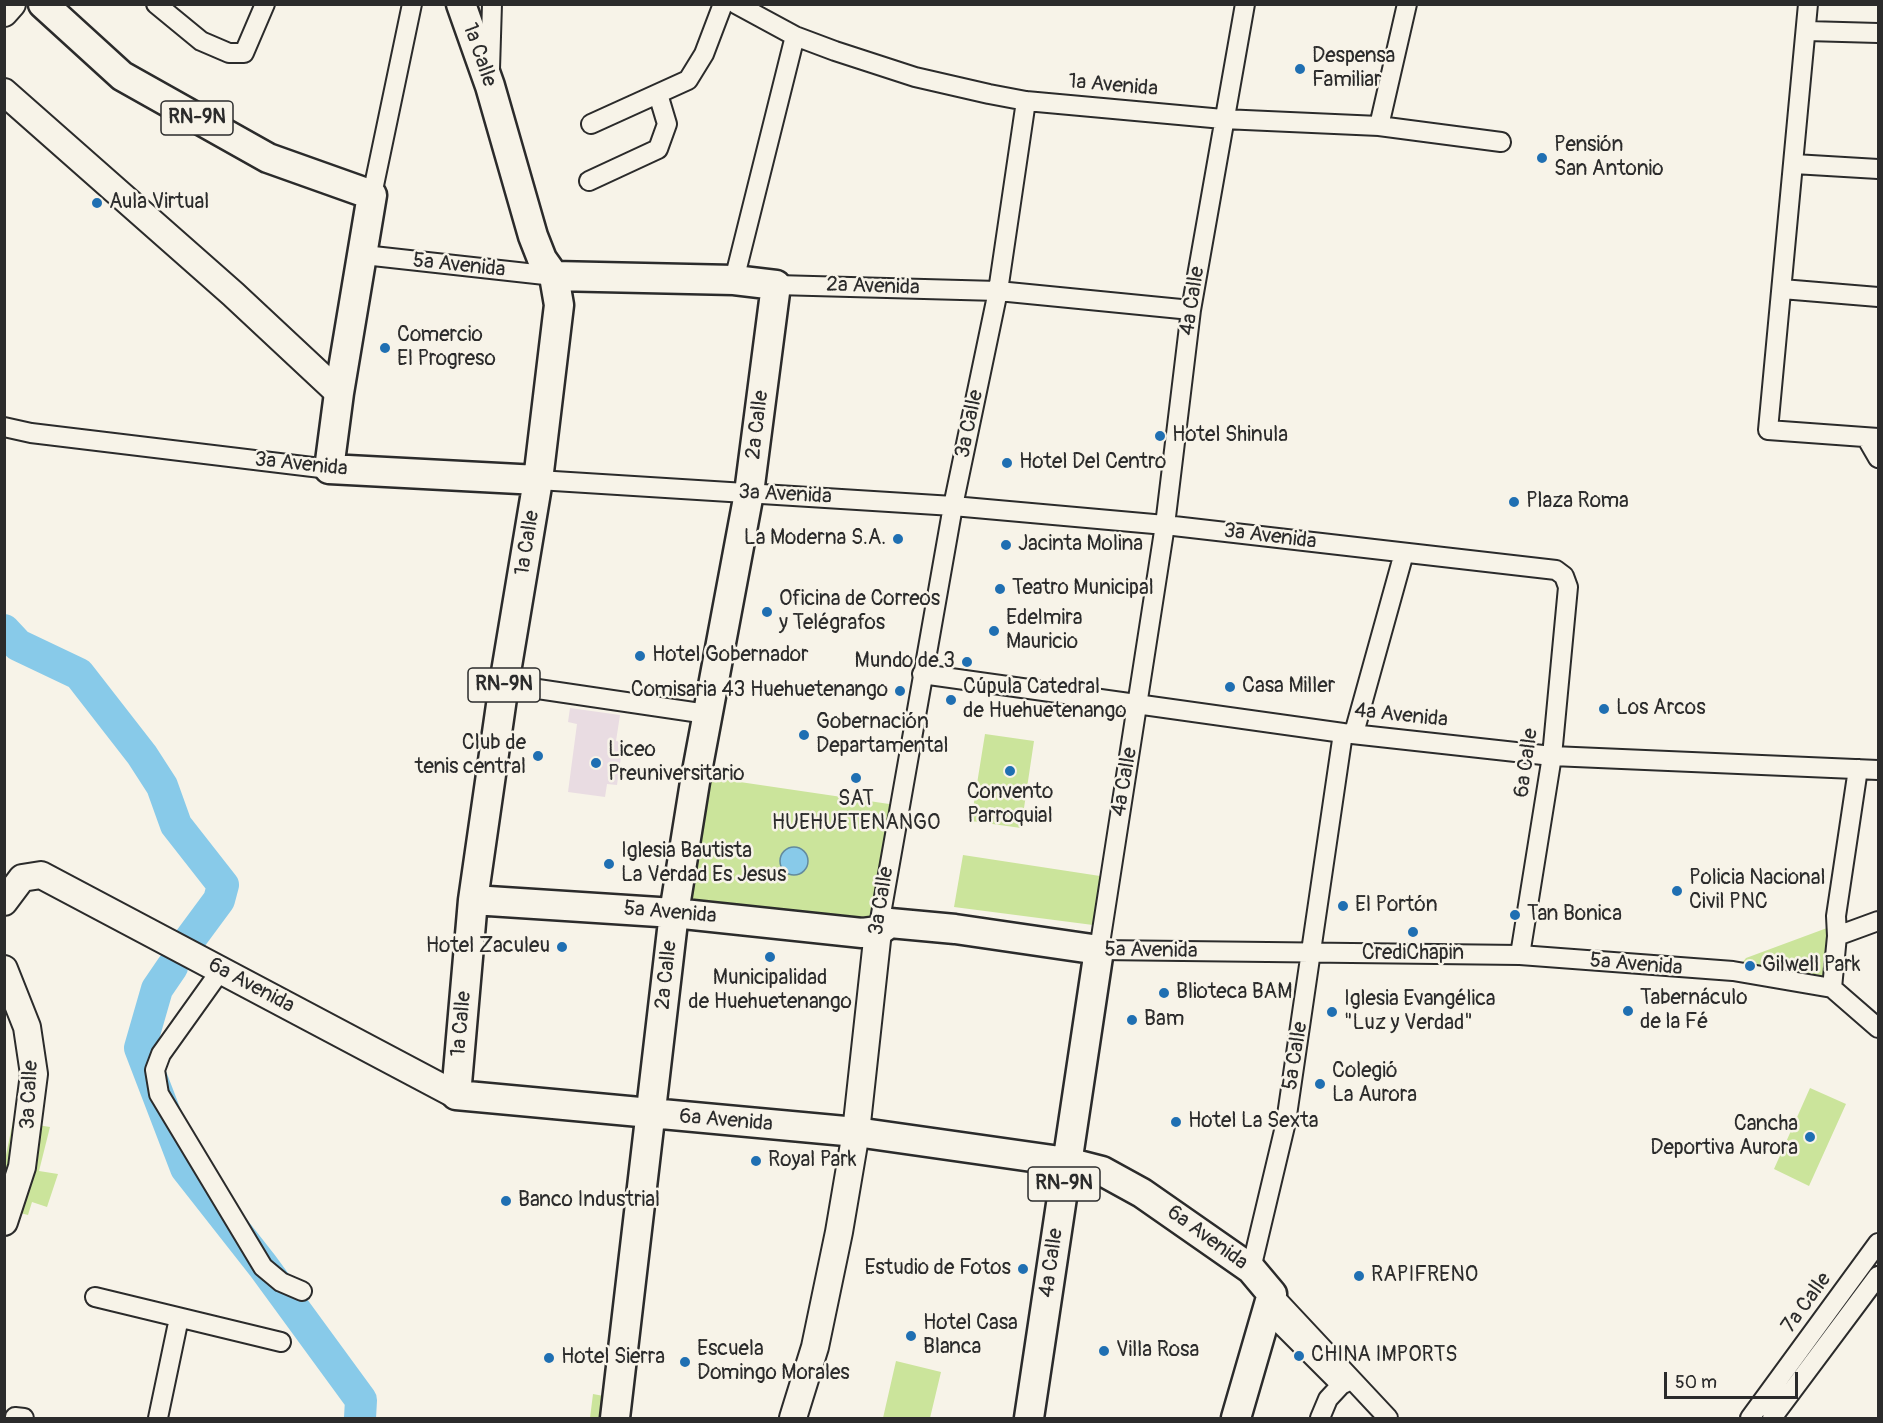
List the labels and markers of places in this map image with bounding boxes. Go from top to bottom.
place label: Despensa Familiar [1312,44,1395,94]
marker: Despensa Familiar [1293,62,1307,76]
place label: Pensión San Antonio [1554,133,1664,183]
marker: Pensión San Antonio [1535,151,1549,165]
place label: Aula Virtual [109,190,209,216]
marker: Aula Virtual [90,196,104,210]
place label: Comercio El Progreso [397,323,496,373]
marker: Comercio El Progreso [378,341,392,355]
place label: Hotel Shinula [1172,423,1288,449]
marker: Hotel Shinula [1153,429,1167,443]
place label: Hotel Del Centro [1019,450,1166,476]
marker: Hotel Del Centro [1000,456,1014,470]
place label: Plaza Roma [1526,489,1629,515]
marker: Plaza Roma [1507,495,1521,509]
place label: La Moderna S.A. [744,526,886,552]
marker: La Moderna S.A. [891,532,905,546]
place label: Jacinta Molina [1018,532,1143,558]
marker: Jacinta Molina [999,538,1013,552]
place label: Teatro Municipal [1012,576,1154,602]
marker: Teatro Municipal [993,582,1007,596]
place label: Oficina de Correos y Telégrafos [779,587,940,637]
marker: Oficina de Correos y Telégrafos [760,605,774,619]
place label: Edelmira Mauricio [1006,606,1082,656]
marker: Edelmira Mauricio [987,624,1001,638]
place label: Hotel Gobernador [652,643,809,669]
marker: Hotel Gobernador [633,649,647,663]
place label: Mundo de 3 [855,649,955,675]
marker: Mundo de 3 [960,655,974,669]
place label: Casa Miller [1242,674,1335,700]
place label: Cúpula Catedral de Huehuetenango [963,675,1127,725]
place label: Comisaria 43 Huehuetenango [631,678,888,704]
marker: Casa Miller [1223,680,1237,694]
marker: Comisaria 43 Huehuetenango [893,684,907,698]
marker: Cúpula Catedral de Huehuetenango [944,693,958,707]
place label: Los Arcos [1616,696,1706,722]
marker: Los Arcos [1597,702,1611,716]
place label: Gobernación Departamental [816,710,948,760]
marker: Gobernación Departamental [797,728,811,742]
place label: Club de tenis central [415,731,526,781]
place label: Liceo Preuniversitario [608,738,745,788]
marker: Club de tenis central [531,749,545,763]
marker: Liceo Preuniversitario [589,756,603,770]
marker: Convento Parroquial [1003,764,1017,778]
marker: SAT HUEHUETENANGO [849,771,863,785]
place label: Convento Parroquial [967,780,1053,830]
place label: SAT HUEHUETENANGO [772,787,940,837]
place label: Iglesia Bautista La Verdad Es Jesus [621,839,786,889]
marker: Iglesia Bautista La Verdad Es Jesus [602,857,616,871]
place label: Policia Nacional Civil PNC [1689,866,1825,916]
marker: Policia Nacional Civil PNC [1670,884,1684,898]
place label: El Portón [1355,893,1438,919]
marker: El Portón [1336,899,1350,913]
place label: Tan Bonica [1527,902,1622,928]
marker: Tan Bonica [1508,908,1522,922]
marker: CrediChapin [1406,925,1420,939]
place label: Hotel Zaculeu [426,934,550,960]
marker: Hotel Zaculeu [555,940,569,954]
place label: CrediChapin [1362,941,1464,967]
marker: Municipalidad de Huehuetenango [763,950,777,964]
place label: Gilwell Park [1762,953,1861,979]
marker: Gilwell Park [1743,959,1757,973]
place label: Municipalidad de Huehuetenango [688,966,852,1016]
place label: Blioteca BAM [1176,980,1292,1006]
marker: Blioteca BAM [1157,986,1171,1000]
place label: Tabernáculo de la Fé [1640,986,1748,1036]
place label: Iglesia Evangélica "Luz y Verdad" [1344,987,1496,1037]
marker: Tabernáculo de la Fé [1621,1004,1635,1018]
marker: Iglesia Evangélica "Luz y Verdad" [1325,1005,1339,1019]
place label: Bam [1144,1007,1184,1033]
marker: Bam [1125,1013,1139,1027]
place label: Colegió La Aurora [1332,1059,1417,1109]
marker: Colegió La Aurora [1313,1077,1327,1091]
place label: Hotel La Sexta [1188,1109,1318,1135]
place label: Cancha Deportiva Aurora [1650,1112,1798,1162]
marker: Hotel La Sexta [1169,1115,1183,1129]
marker: Cancha Deportiva Aurora [1803,1130,1817,1144]
place label: Royal Park [768,1148,856,1174]
marker: Royal Park [749,1154,763,1168]
place label: Banco Industrial [518,1188,660,1214]
marker: Banco Industrial [499,1194,513,1208]
place label: Estudio de Fotos [864,1256,1011,1282]
marker: Estudio de Fotos [1016,1262,1030,1276]
place label: RAPIFRENO [1371,1263,1478,1289]
marker: RAPIFRENO [1352,1269,1366,1283]
place label: Hotel Casa Blanca [923,1311,1018,1361]
marker: Hotel Casa Blanca [904,1329,918,1343]
place label: Escuela Domingo Morales [697,1337,850,1387]
place label: Villa Rosa [1116,1338,1199,1364]
place label: CHINA IMPORTS [1311,1343,1458,1369]
marker: Villa Rosa [1097,1344,1111,1358]
place label: Hotel Sierra [561,1345,665,1371]
marker: CHINA IMPORTS [1292,1349,1306,1363]
marker: Hotel Sierra [542,1351,556,1365]
marker: Escuela Domingo Morales [678,1355,692,1369]

